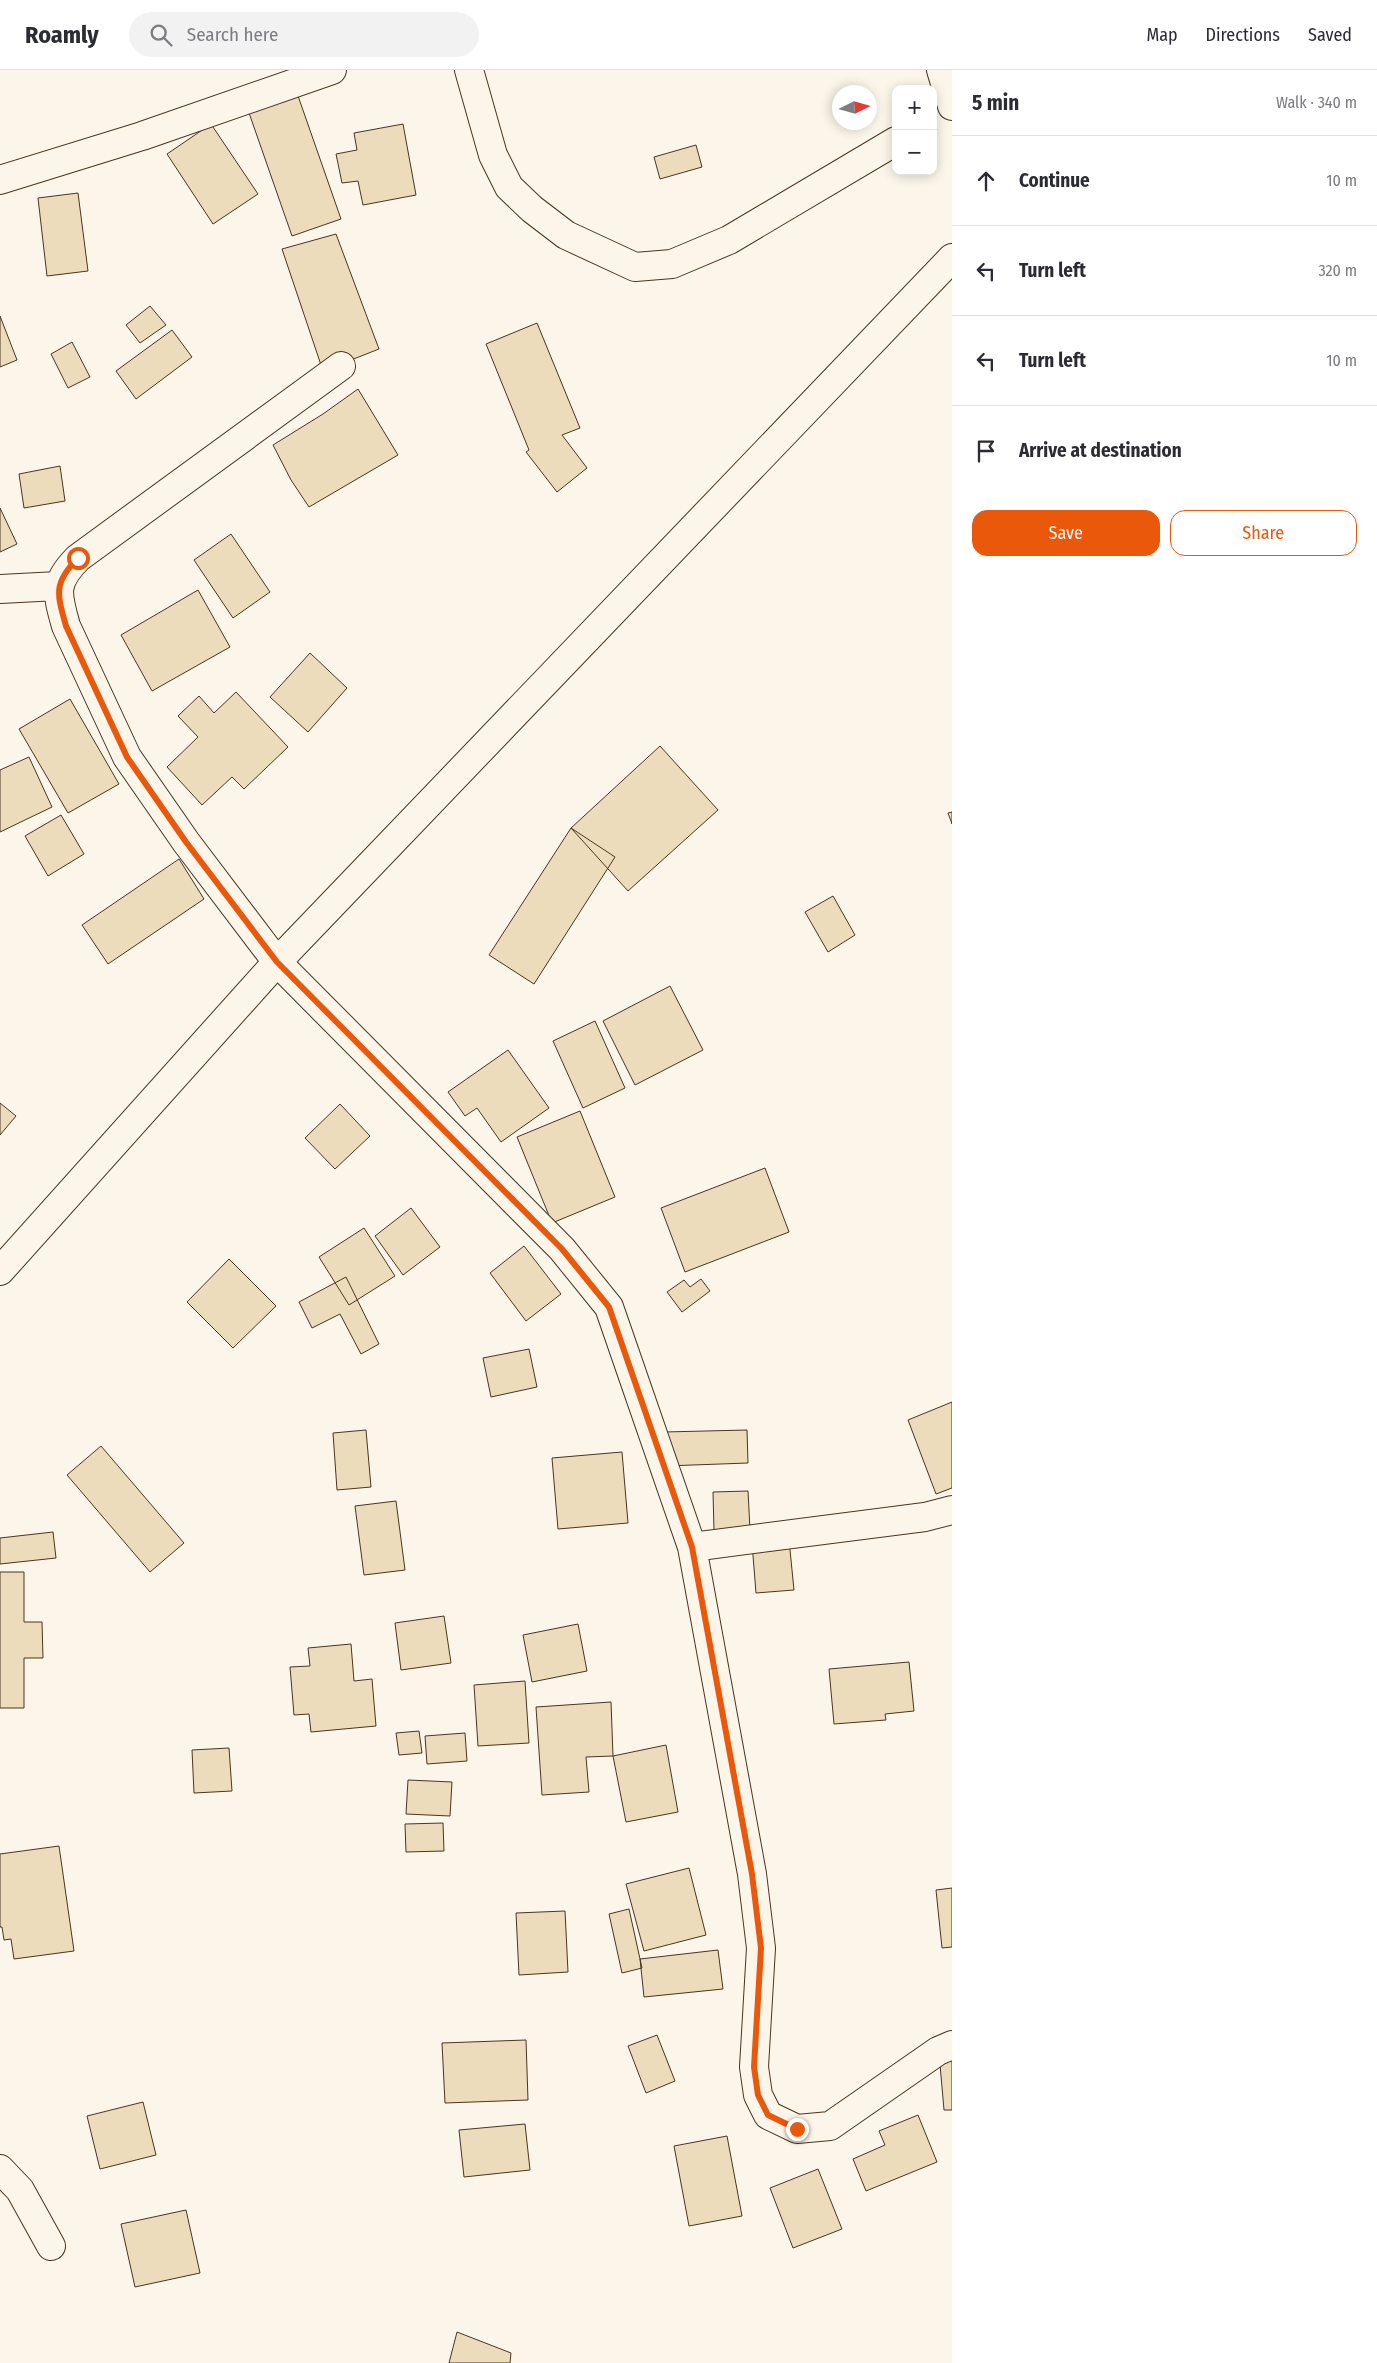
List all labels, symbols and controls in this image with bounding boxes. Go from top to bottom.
search box [129,12,479,57]
text: Roamly [25,21,99,49]
icon: search [147,21,175,49]
text: Search here [187,23,278,46]
text: Map [1146,24,1178,46]
text: Directions [1206,24,1280,46]
text: Saved [1308,24,1352,46]
north arrow [832,85,877,130]
map controls [892,85,937,175]
button: + [892,85,937,130]
text: 5 min [972,90,1019,116]
text: Walk · 340 m [1276,93,1357,112]
button: − [892,130,937,175]
icon: ahead [972,167,1000,195]
text: Continue [1019,169,1090,192]
text: 10 m [1326,171,1357,190]
icon: left [972,257,1000,285]
text: Turn left [1019,259,1086,282]
text: 320 m [1318,261,1357,280]
icon: left [972,347,1000,375]
text: Turn left [1019,349,1086,372]
text: 10 m [1326,351,1357,370]
icon: arrive [972,437,1000,465]
text: Arrive at destination [1019,439,1182,462]
button: Save [972,510,1160,556]
button: Share [1170,510,1357,556]
route start [67,547,90,570]
route end [786,2118,809,2141]

